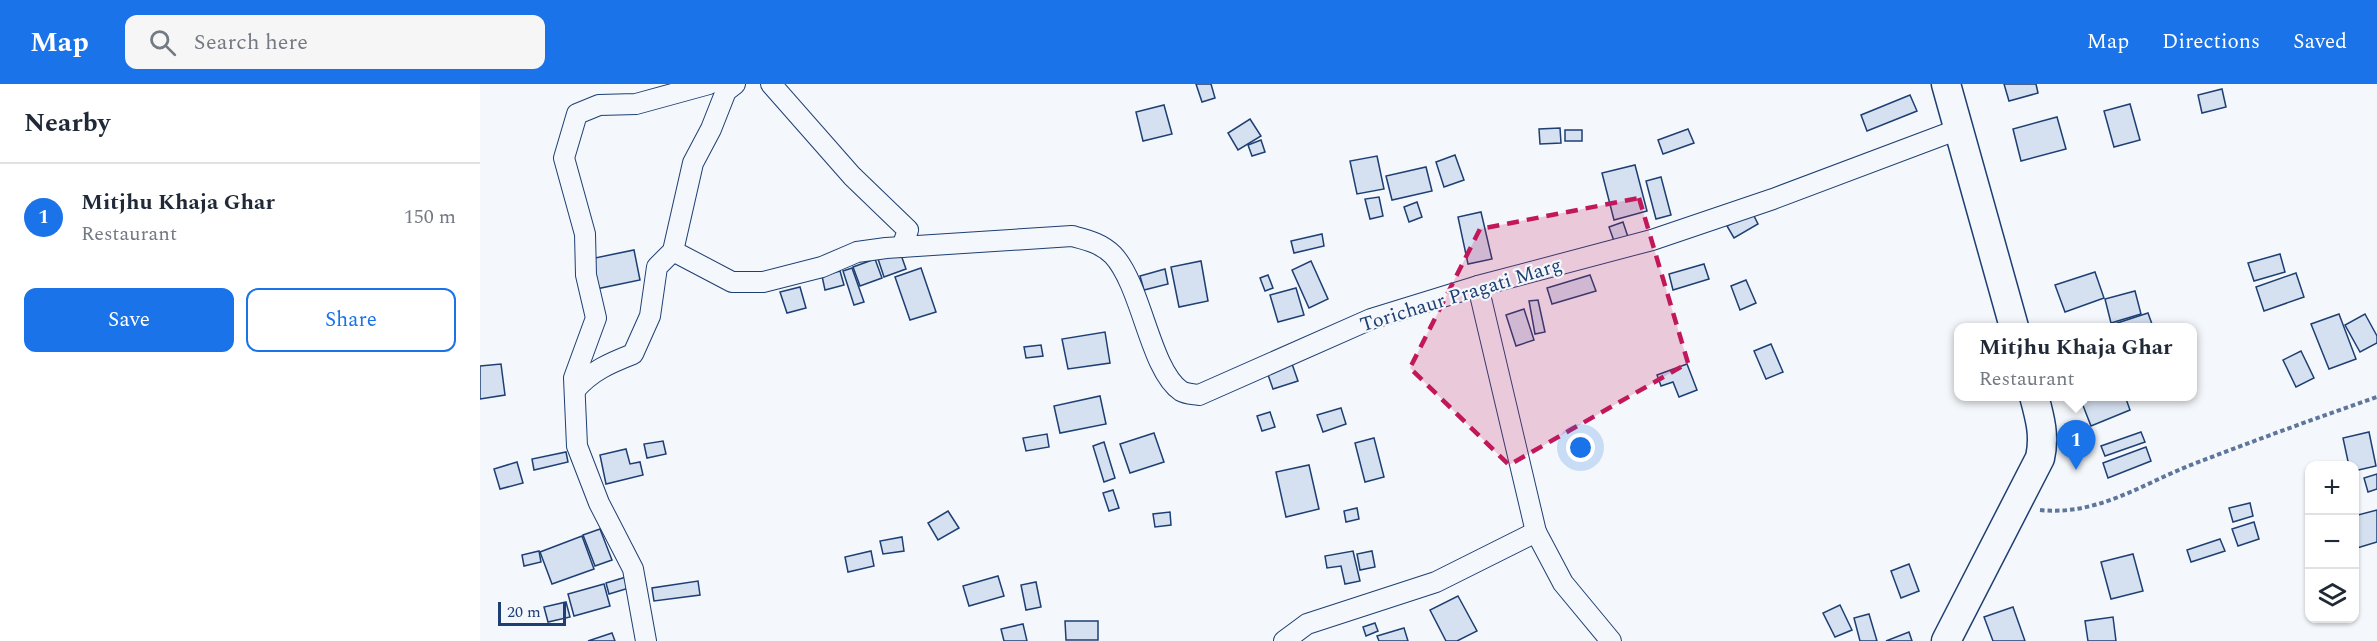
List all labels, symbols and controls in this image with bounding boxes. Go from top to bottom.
search box [125,15,545,69]
text: Map [30,21,89,64]
icon: search [146,26,179,59]
text: Search here [194,26,308,59]
text: Map [2087,26,2129,58]
text: Directions [2162,26,2260,58]
text: Saved [2293,26,2347,58]
text: Nearby [24,103,110,143]
text: Mitjhu Khaja Ghar [81,186,275,219]
text: 1 [38,202,49,232]
text: 150 m [404,202,456,232]
text: Restaurant [81,219,177,249]
street label: Torichaur Pragati Marg [1356,250,1566,340]
button: Save [24,288,234,352]
button: Share [246,288,456,352]
popup [1954,323,2197,401]
text: Mitjhu Khaja Ghar [1979,331,2172,364]
text: Restaurant [1979,364,2075,394]
pin: 1 [2056,420,2096,470]
your location [1566,433,1595,462]
map controls [2305,461,2359,623]
button: + [2305,461,2359,515]
button: − [2305,515,2359,569]
button: layers [2305,569,2359,623]
scale bar [498,599,566,626]
text: 20 m [507,600,541,624]

